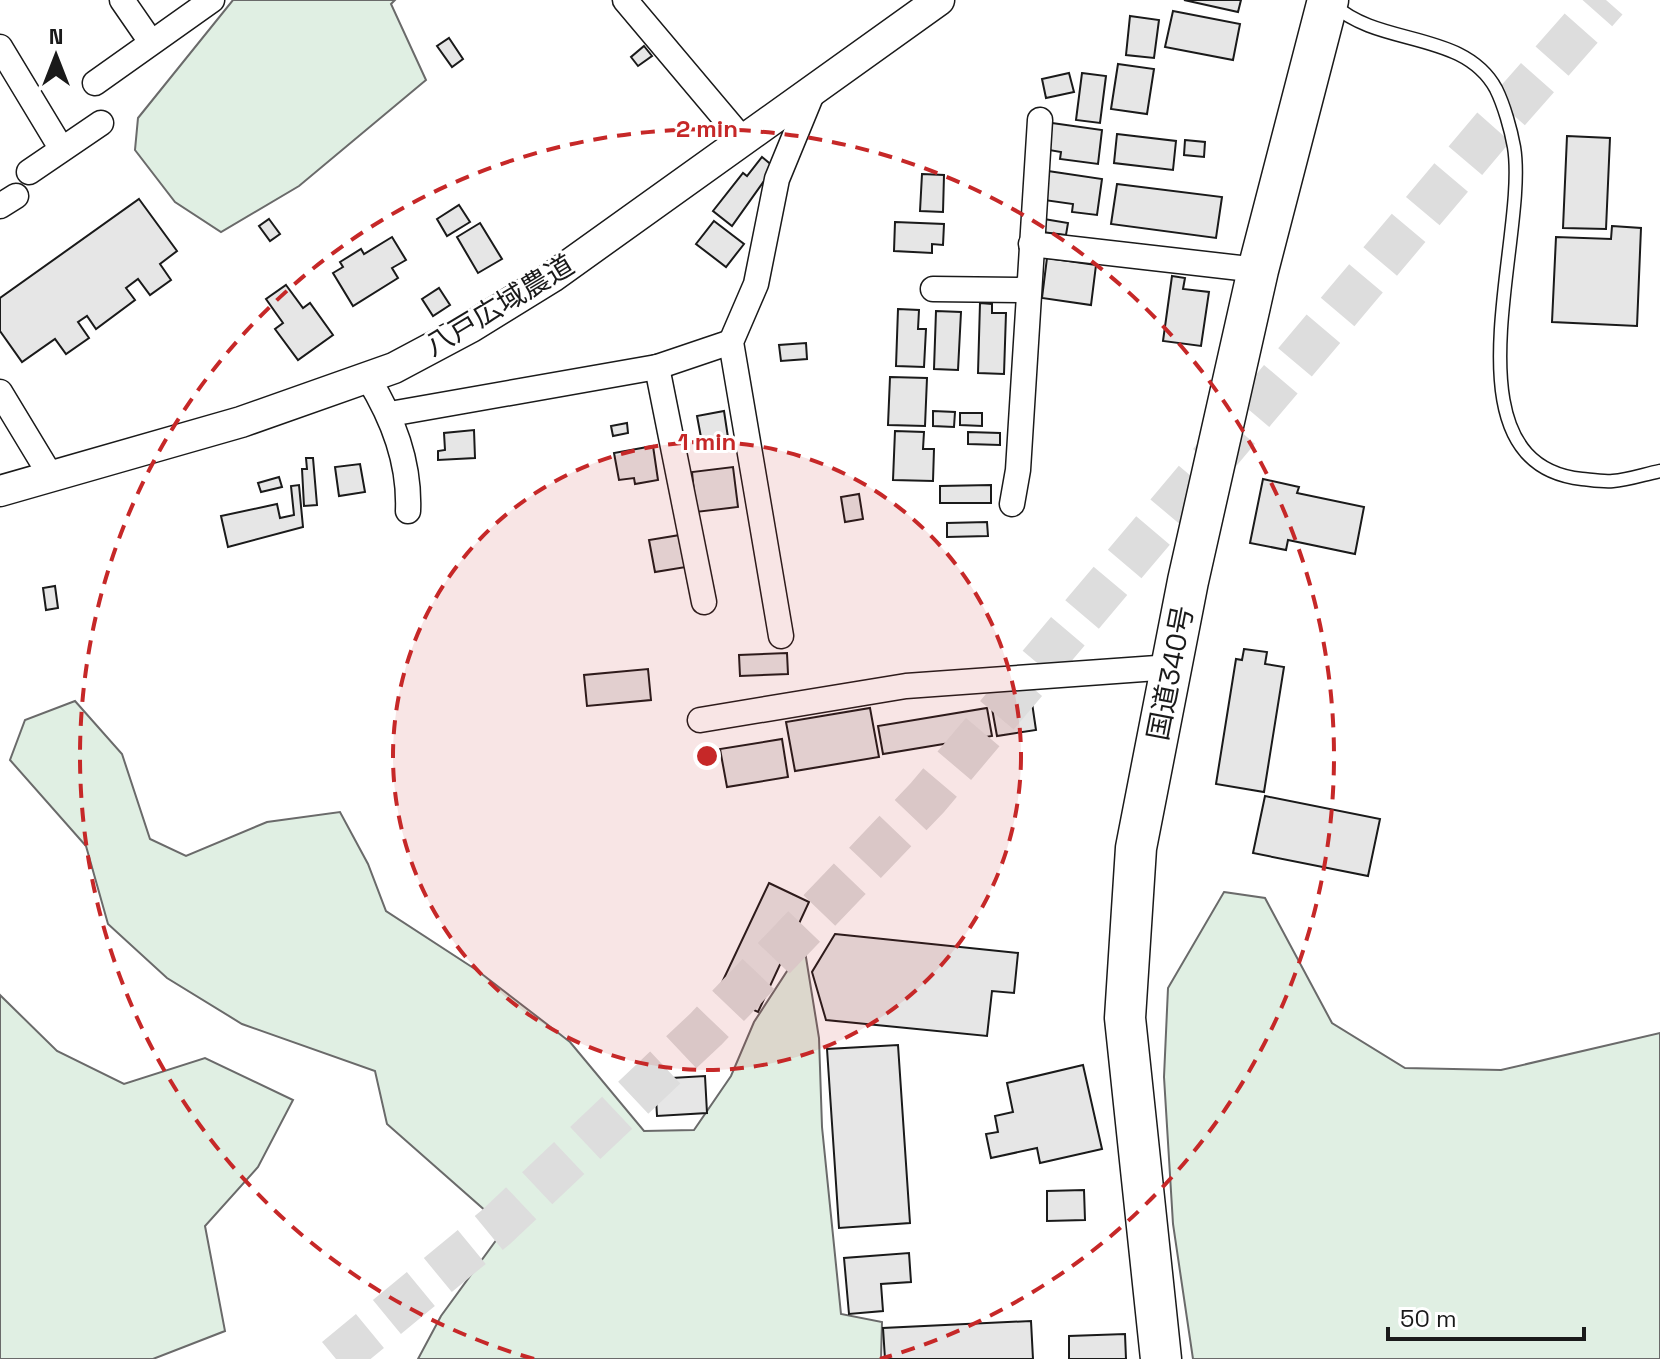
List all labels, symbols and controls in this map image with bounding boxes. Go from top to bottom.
north arrow [16,16,96,96]
text: N [49,22,63,50]
text: 2 min [676,113,738,144]
street label: 八戸広域農道 [418,246,580,364]
text: 1 min [678,426,736,457]
street label: 国道340号 [1139,603,1201,743]
centre of rings [693,742,721,770]
scale bar [1388,1291,1584,1341]
text: 50 m [1400,1303,1457,1334]

